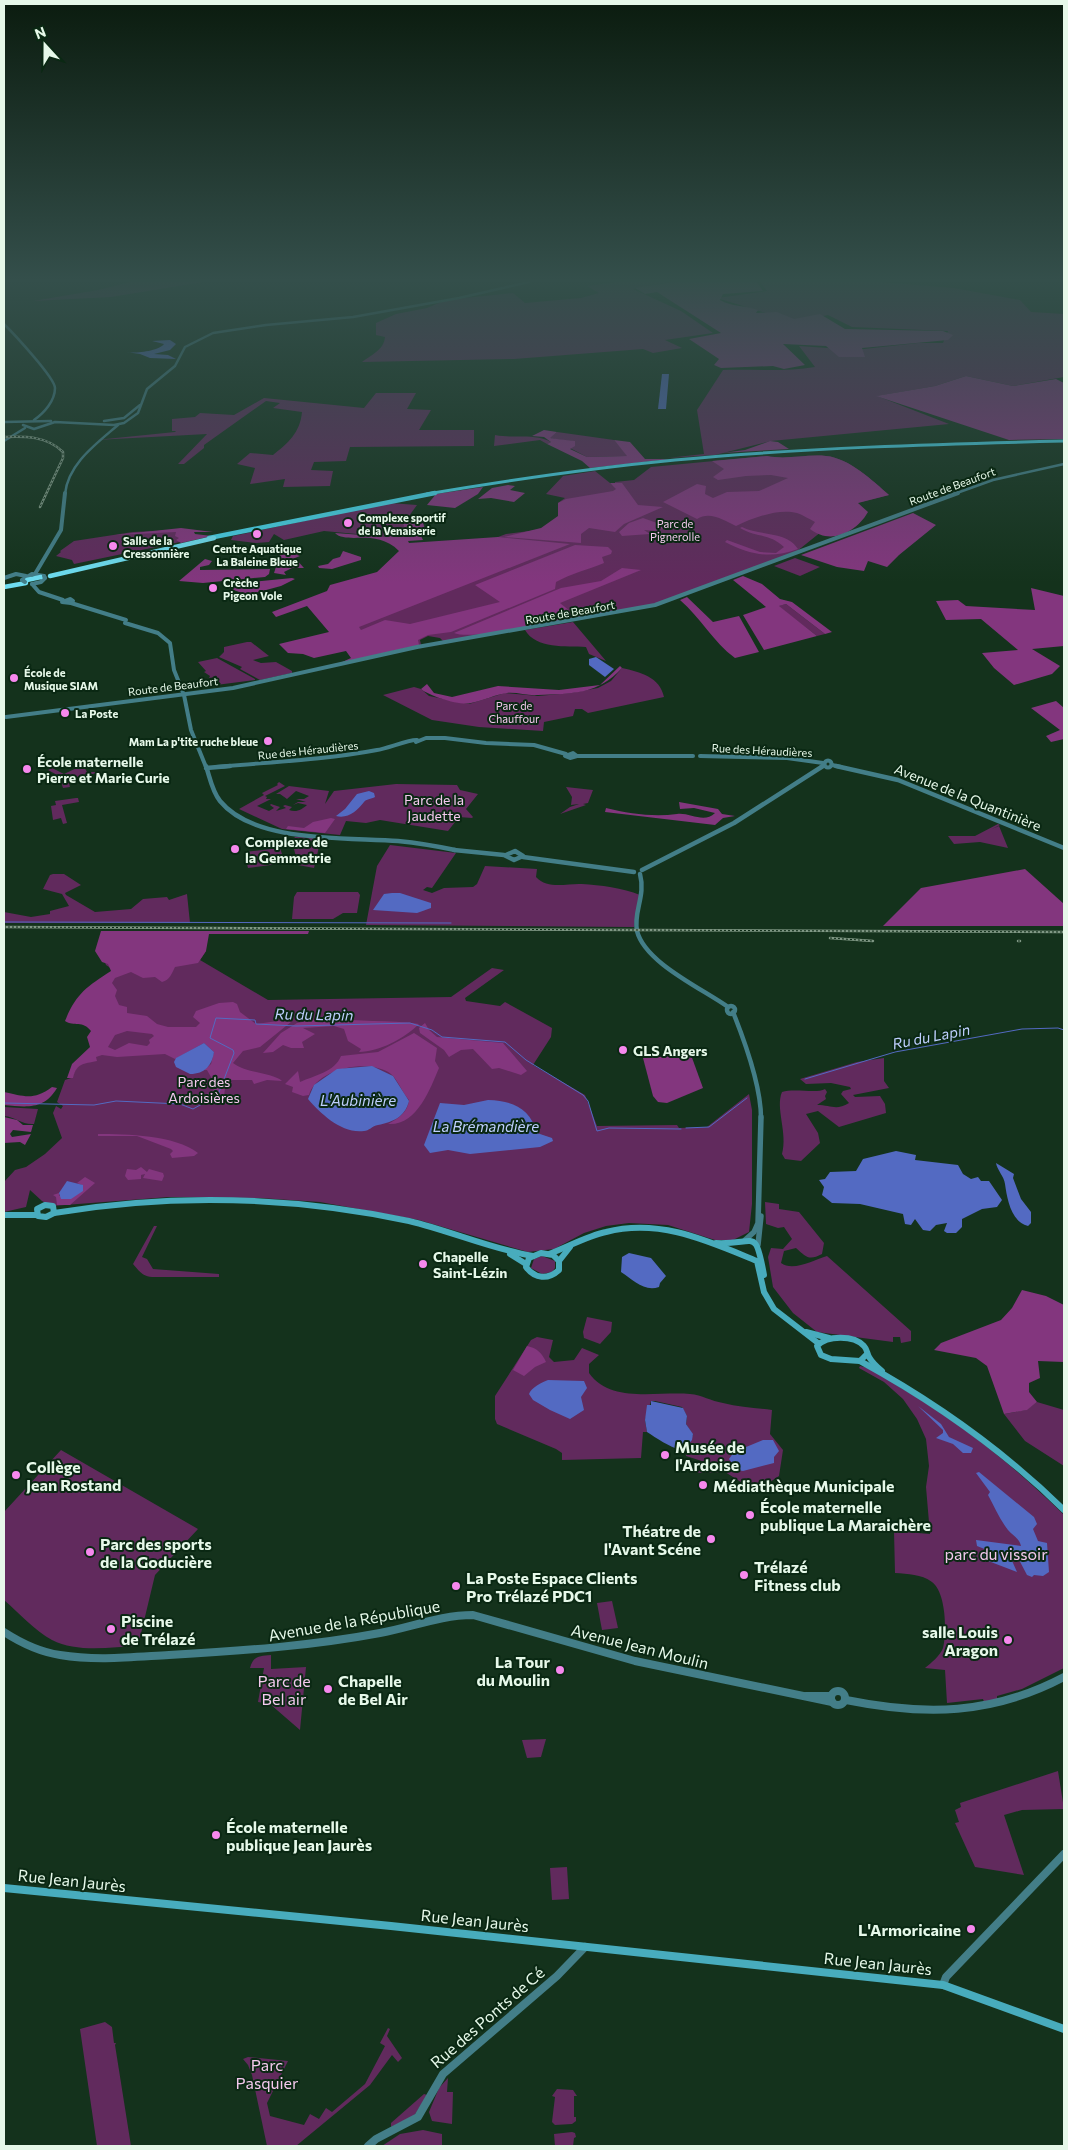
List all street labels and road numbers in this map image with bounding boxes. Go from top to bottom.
street label: Route de Beaufort [907,464,997,508]
street label: Route de Beaufort [524,598,616,626]
street label: Route de Beaufort [127,674,219,698]
street label: Rue des Héraudières [257,738,359,762]
street label: Rue des Héraudières [711,741,813,759]
street label: Avenue de la Quantinière [892,760,1044,834]
street label: Avenue de la République [267,1596,441,1644]
street label: Avenue Jean Moulin [569,1620,711,1672]
street label: Rue Jean Jaurès [17,1865,127,1895]
street label: Rue Jean Jaurès [420,1905,530,1935]
street label: Rue Jean Jaurès [823,1948,933,1978]
street label: Rue des Ponts de Cé [426,1962,548,2072]

